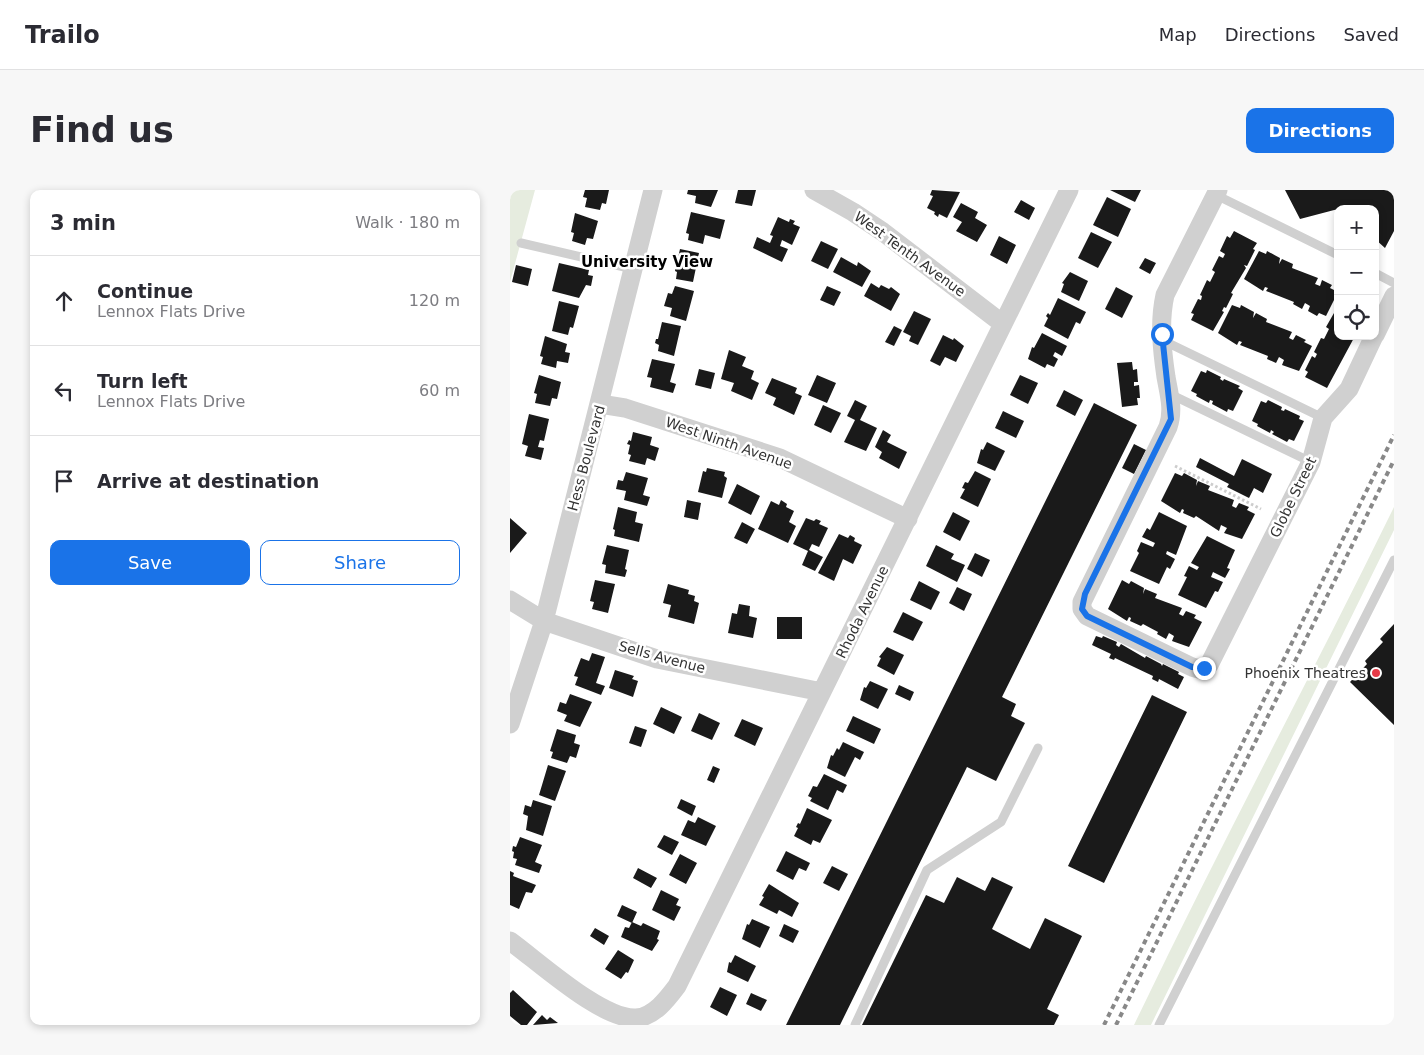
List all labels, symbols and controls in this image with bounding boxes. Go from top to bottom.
text: Trailo [25,21,100,49]
text: Map [1159,24,1197,45]
text: Directions [1225,24,1315,45]
text: Saved [1343,24,1399,45]
button: Directions [1246,108,1394,153]
text: Find us [30,110,174,150]
map controls [1334,205,1379,340]
button: + [1334,205,1379,250]
street label: West Tenth Avenue [851,208,969,300]
text: 3 min [50,211,116,235]
text: Walk · 180 m [355,213,460,232]
button: − [1334,250,1379,295]
district label: University View [581,253,713,271]
text: Continue [97,280,193,302]
icon: ahead [50,287,78,315]
text: 120 m [409,291,460,310]
button: locate [1334,295,1379,340]
text: Lennox Flats Drive [97,302,245,321]
route start [1151,323,1174,346]
text: Turn left [97,370,188,392]
icon: left [50,377,78,405]
text: 60 m [419,381,460,400]
text: Lennox Flats Drive [97,392,245,411]
street label: Hess Boulevard [564,403,608,513]
street label: West Ninth Avenue [664,414,794,472]
street label: Globe Street [1267,454,1320,540]
icon: arrive [50,467,78,495]
text: Arrive at destination [97,470,319,492]
button: Save [50,540,250,585]
button: Share [260,540,460,585]
street label: Rhoda Avenue [833,563,891,661]
street label: Sells Avenue [617,638,707,676]
route end [1193,657,1216,680]
place label: Phoenix Theatres [1245,665,1366,681]
marker: Phoenix Theatres [1370,667,1382,679]

